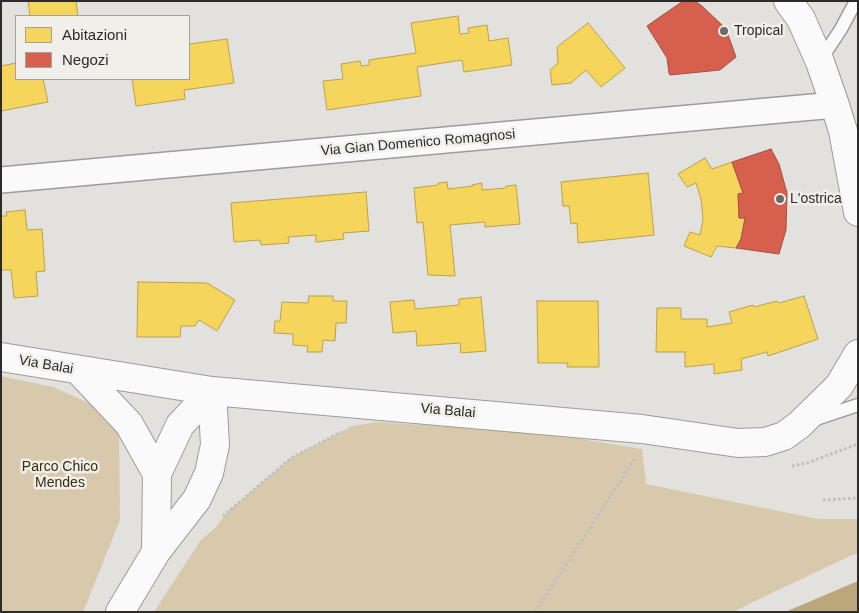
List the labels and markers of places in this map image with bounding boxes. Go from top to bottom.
place label: Tropical [734,23,783,39]
marker: Tropical [718,25,730,37]
place label: L'ostrica [790,191,842,207]
marker: L'ostrica [774,193,786,205]

